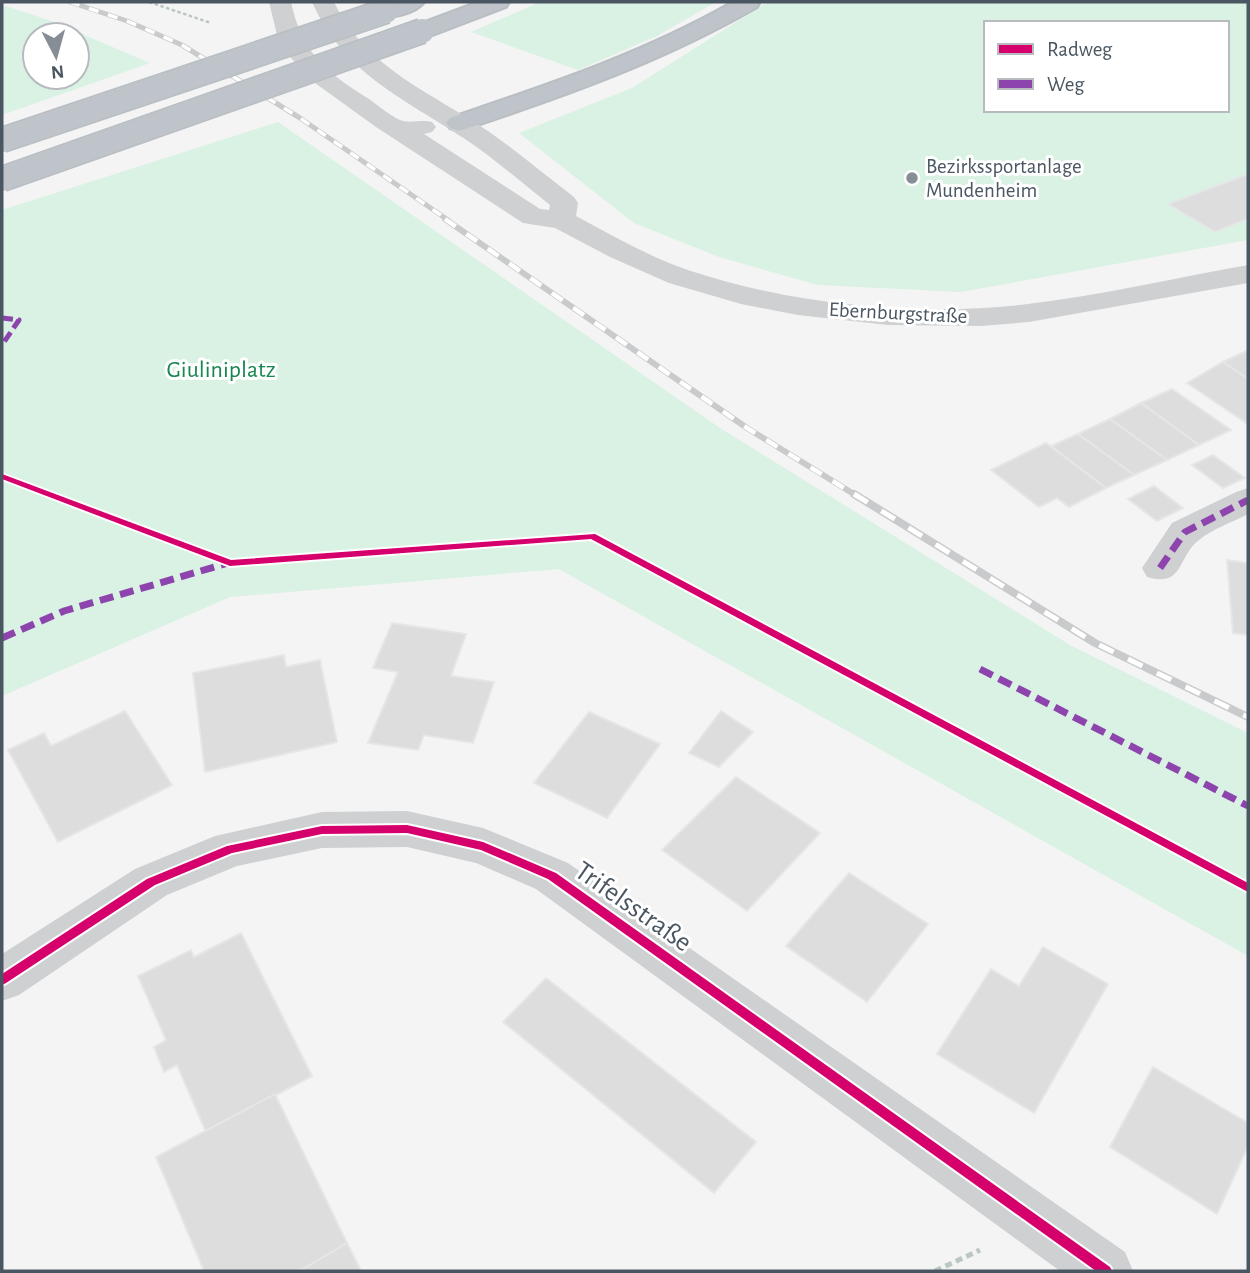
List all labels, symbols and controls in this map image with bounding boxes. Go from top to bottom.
north arrow [21,21,91,91]
legend [984,21,1229,112]
text: Radweg [1047,39,1113,60]
text: N [50,61,65,82]
text: Weg [1047,74,1085,95]
place label: Bezirkssportanlage Mundenheim [926,156,1082,201]
marker: Bezirkssportanlage Mundenheim [904,170,920,186]
street label: Ebernburgstraße [828,299,968,327]
park label: Giuliniplatz [166,358,276,382]
street label: Trifelsstraße [570,857,696,957]

